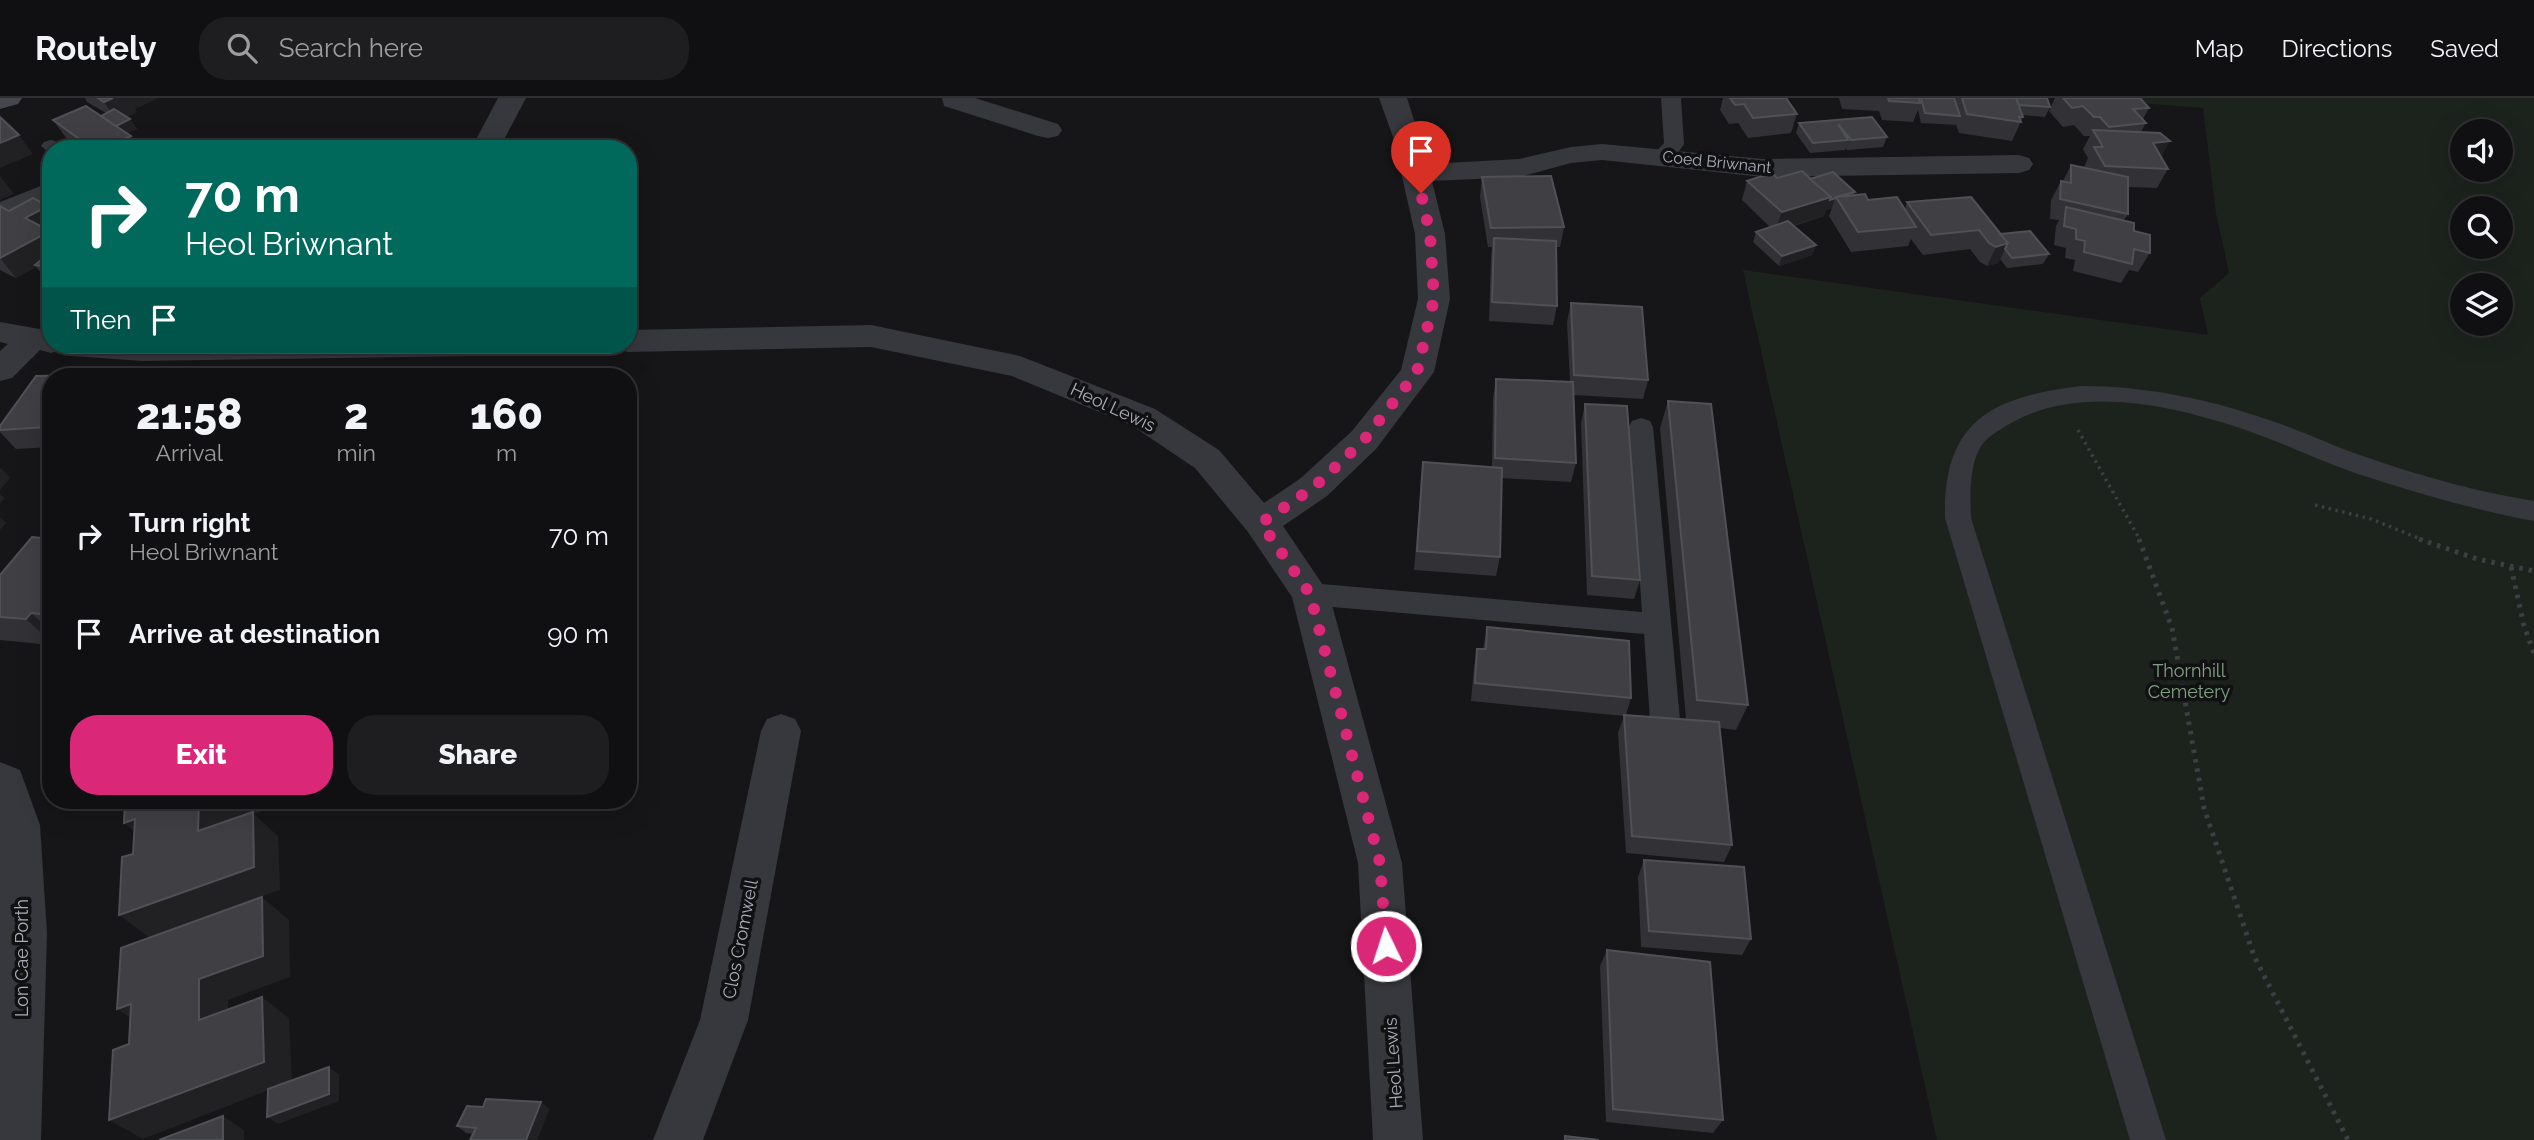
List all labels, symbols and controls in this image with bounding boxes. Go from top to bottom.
search box [199,17,689,80]
text: Routely [35,29,157,68]
icon: search [223,29,261,67]
text: Search here [279,33,423,63]
text: Map [2195,34,2244,63]
text: Directions [2282,34,2392,63]
text: Saved [2430,34,2499,63]
map controls [2450,119,2513,336]
button: sound [2450,119,2513,182]
pin [1391,121,1451,193]
icon: arrive [1402,132,1440,170]
street label: Coed Briwnant [1662,147,1773,177]
text: 70 m [185,166,300,223]
icon: right [70,168,161,259]
button: search [2450,196,2513,259]
text: Heol Briwnant [185,225,393,262]
button: layers [2450,273,2513,336]
icon: arrive [145,301,183,339]
text: Then [70,305,131,335]
street label: Heol Lewis [1067,378,1159,436]
text: 21:58 [136,390,243,439]
text: 2 [344,390,368,439]
text: 160 [470,390,543,439]
text: Arrival [155,439,223,466]
text: min [336,439,376,466]
text: m [496,439,517,466]
text: Turn right [129,508,250,538]
icon: right [70,517,108,555]
text: 70 m [549,521,609,551]
text: Heol Briwnant [129,538,278,565]
icon: arrive [70,615,108,653]
text: Arrive at destination [129,619,380,649]
text: 90 m [547,619,609,649]
park label: Thornhill Cemetery [2148,660,2230,702]
button: Exit [70,715,333,795]
button: Share [347,715,609,795]
street label: Clos Cromwell [718,877,762,1001]
street label: Lon Cae Porth [11,899,32,1017]
position arrow [1349,909,1423,983]
street label: Heol Lewis [1379,1016,1407,1109]

